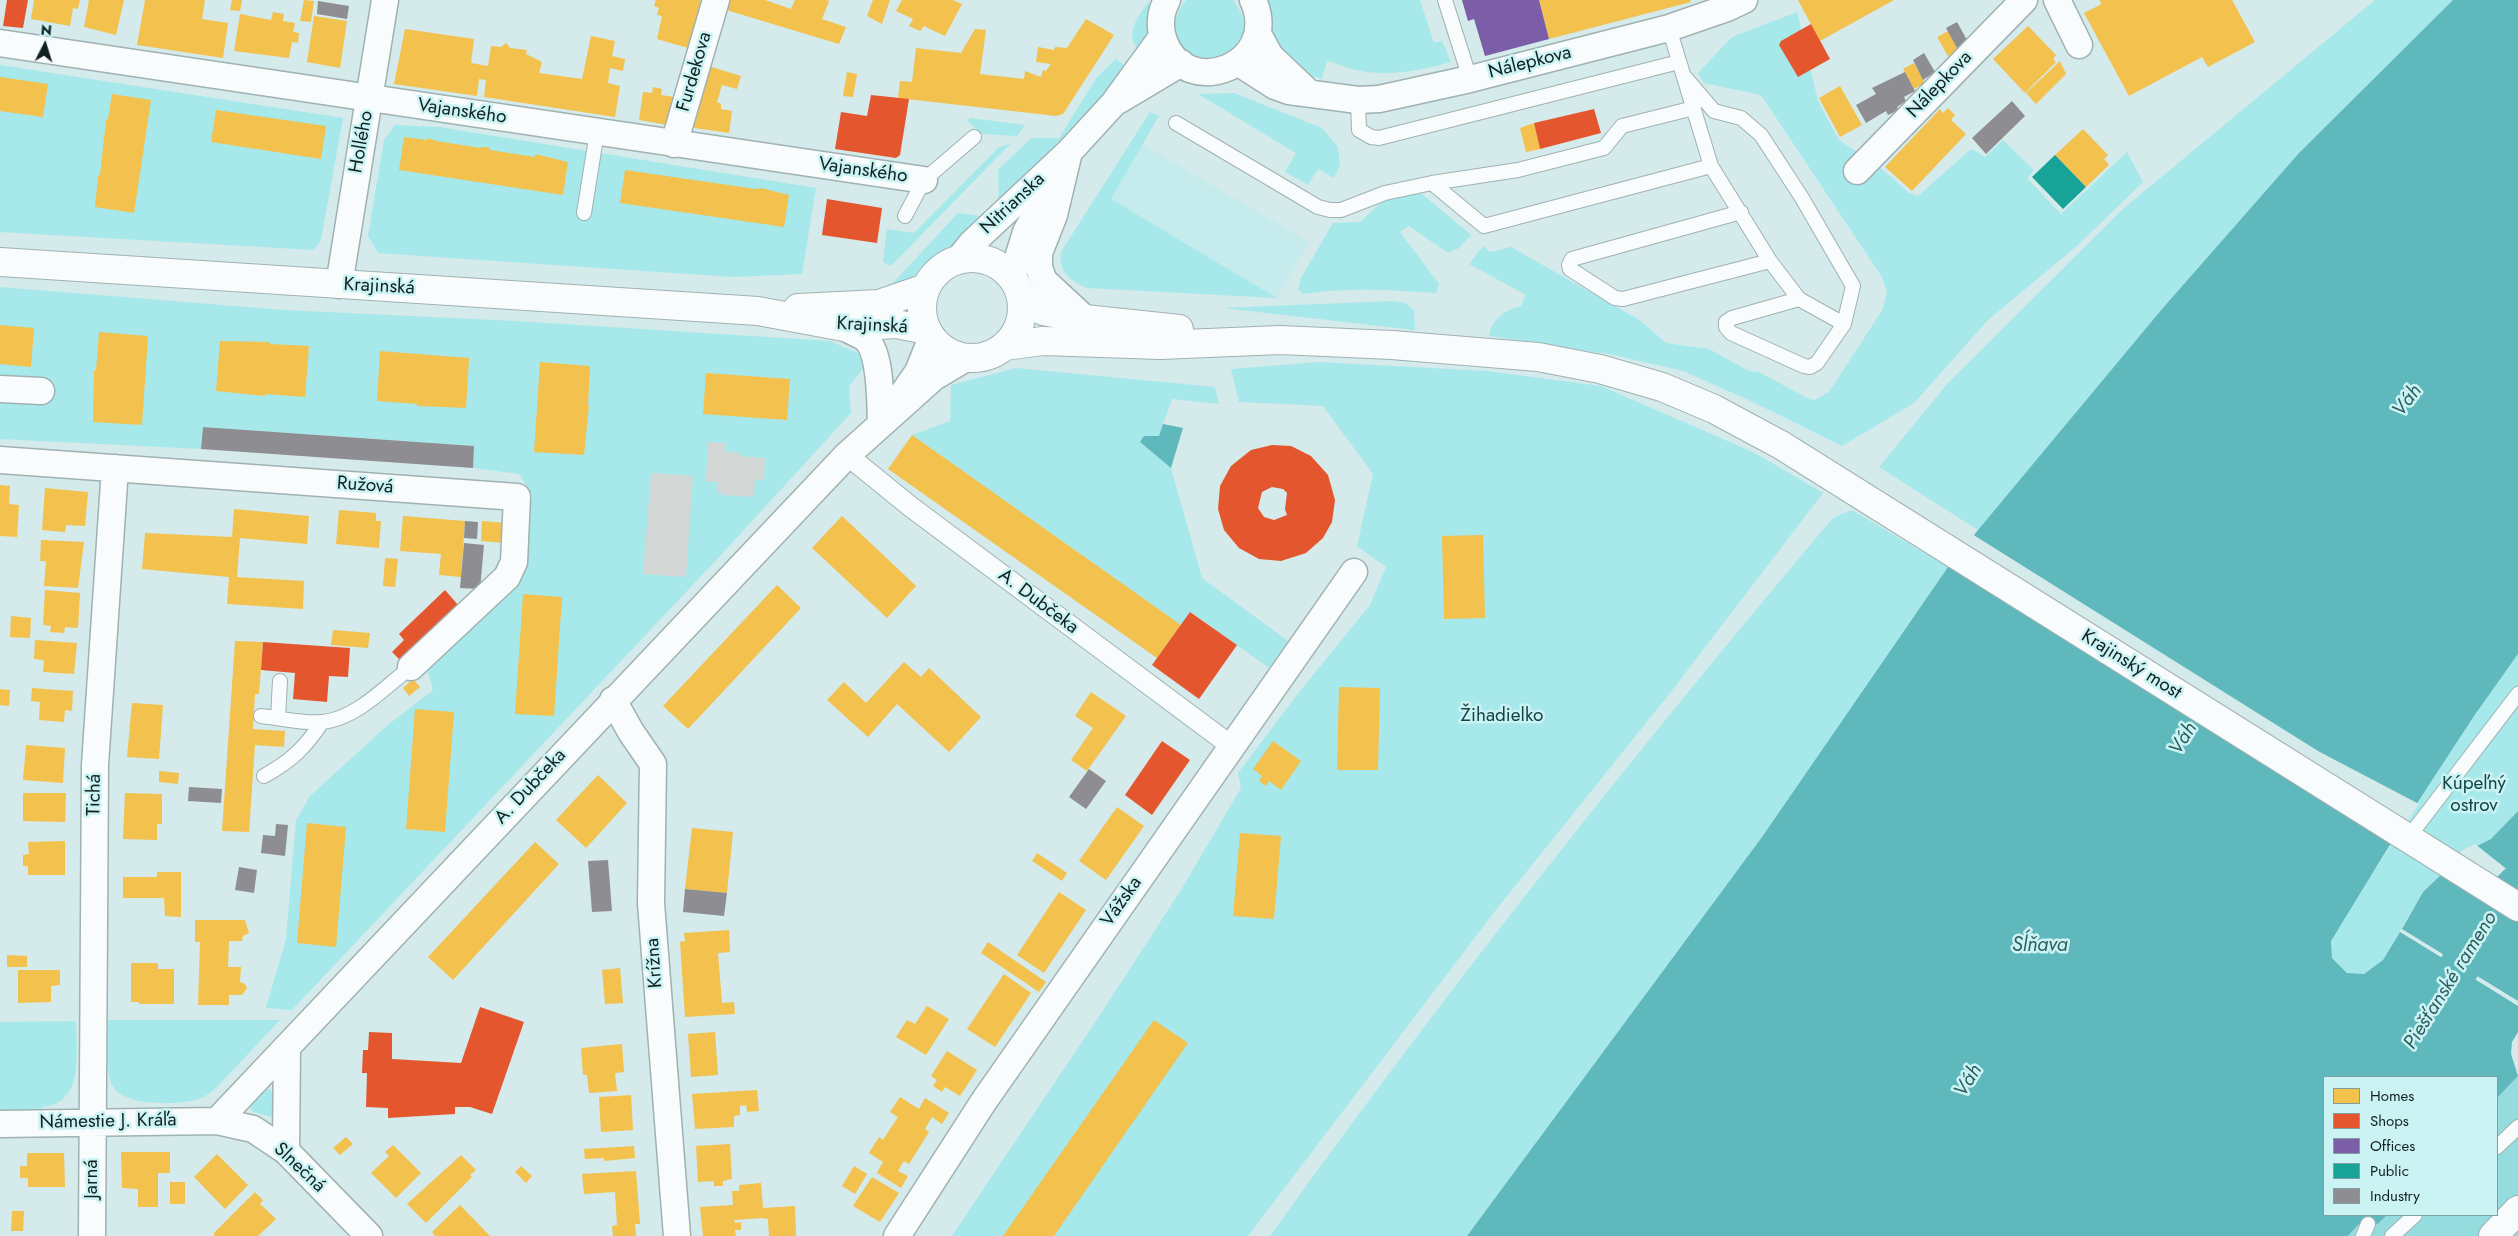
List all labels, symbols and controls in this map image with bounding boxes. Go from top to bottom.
north arrow [20,20,70,70]
text: N [40,20,53,41]
street label: Furdekova [673,29,717,115]
street label: Nálepkova [1486,42,1574,84]
street label: Nálepkova [1902,47,1978,123]
street label: Vajanského [416,94,508,130]
street label: Hollého [345,109,379,175]
street label: Vajanského [817,153,909,189]
street label: Nitrianska [976,168,1050,240]
street label: Krajinská [343,274,415,300]
street label: Krajinská [836,313,908,339]
water label: Váh [2388,380,2428,422]
street label: Ružová [336,473,394,499]
street label: A. Dubčeka [993,564,1083,640]
street label: Krajinský most [2077,625,2185,705]
park label: Žihadielko [1461,705,1543,727]
water label: Váh [2165,718,2203,760]
street label: A. Dubčeka [490,745,572,829]
park label: Kúpeľný ostrov [2442,773,2506,817]
street label: Tichá [83,774,107,816]
street label: Vážska [1097,873,1147,931]
water label: Piešťanské rameno [2399,908,2503,1054]
water label: Sĺňava [2012,934,2068,958]
street label: Krížna [642,937,668,989]
water label: Váh [1950,1060,1988,1102]
legend [2323,1076,2498,1216]
text: Homes [2370,1085,2414,1107]
street label: Námestie J. Kráľa [39,1109,177,1135]
text: Shops [2370,1110,2409,1132]
text: Offices [2370,1135,2415,1157]
street label: Slnečná [268,1138,330,1198]
street label: Jarná [81,1159,103,1199]
text: Public [2370,1160,2409,1182]
text: Industry [2370,1185,2420,1207]

